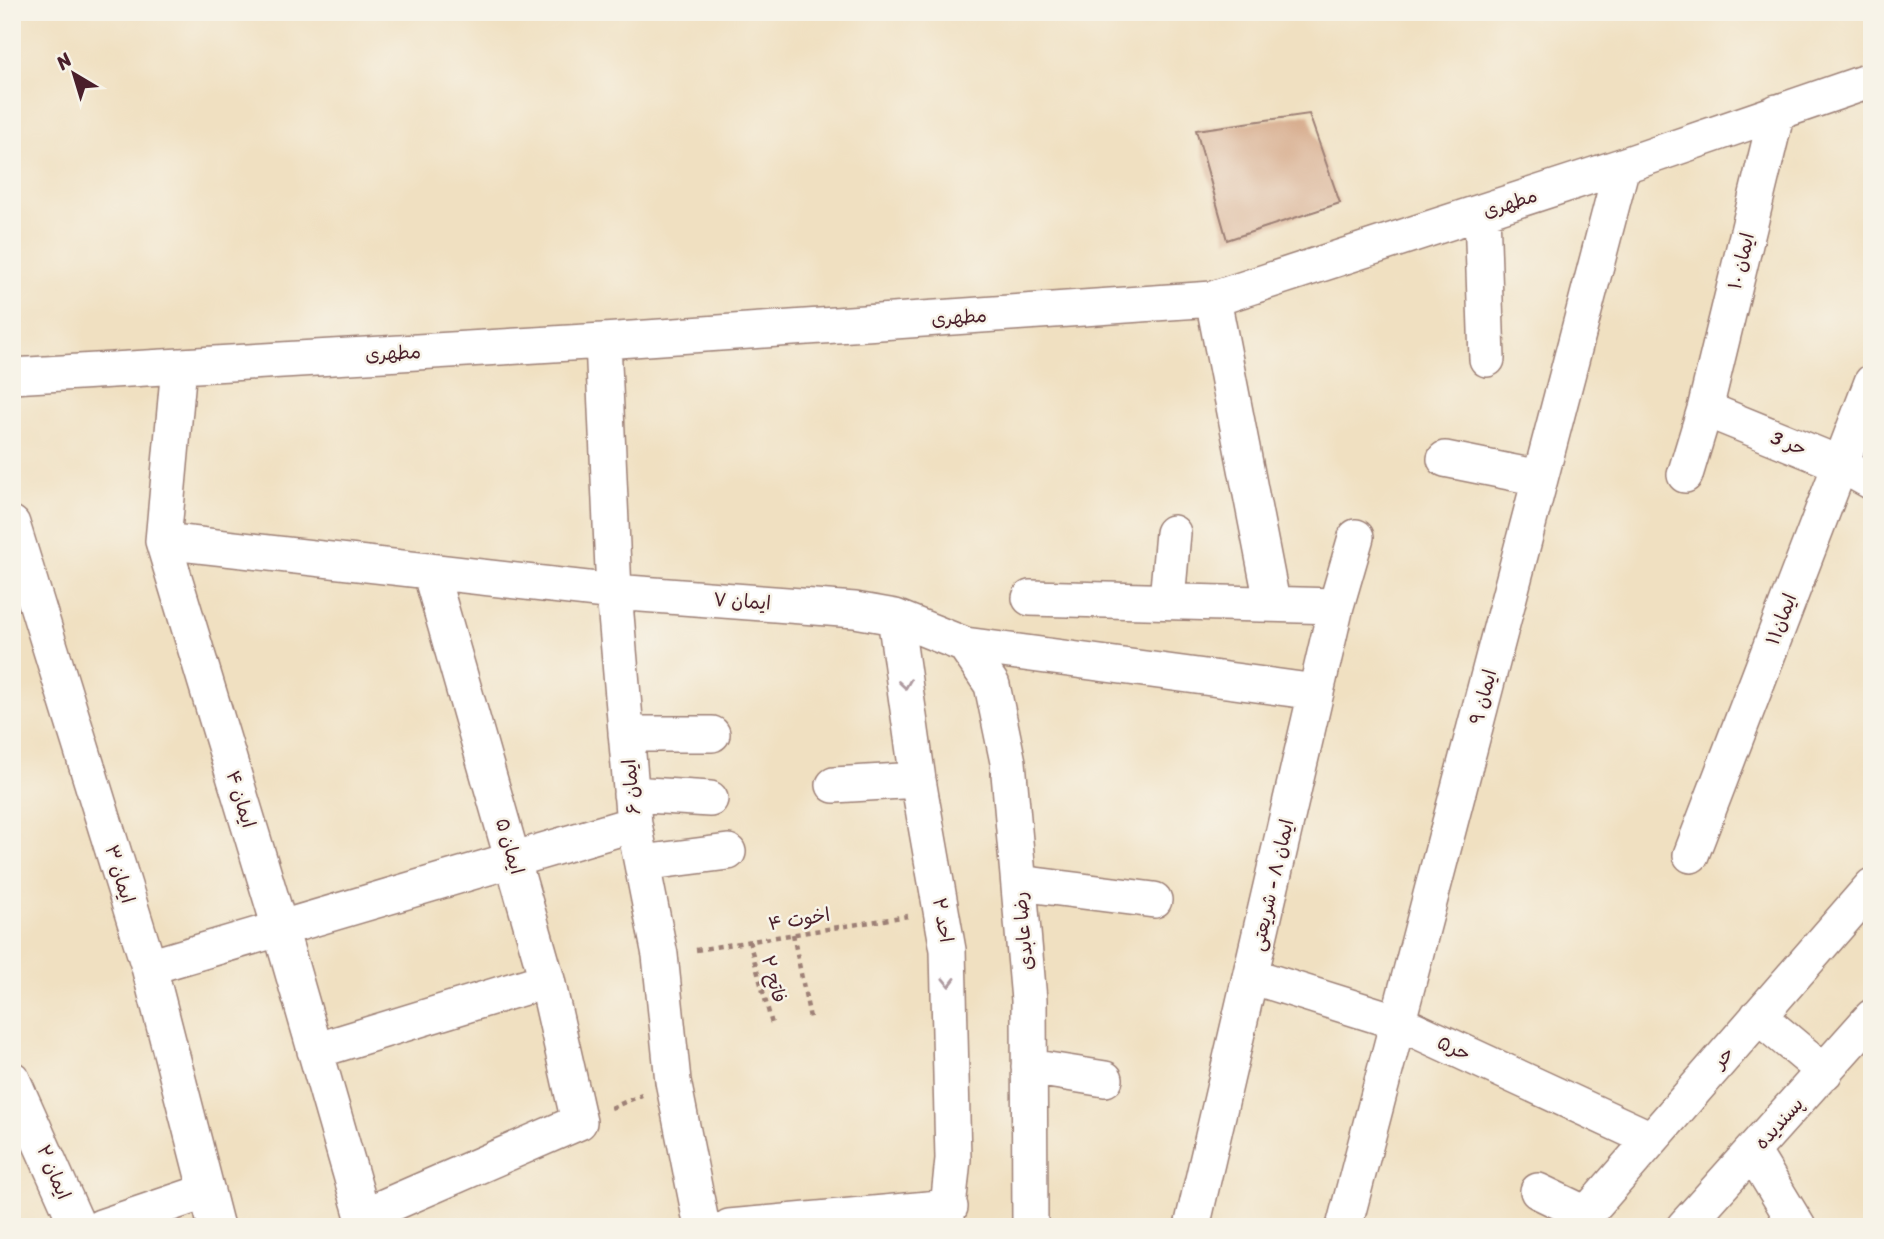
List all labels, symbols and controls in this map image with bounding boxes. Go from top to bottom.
north arrow [38,38,108,108]
text: N [48,43,80,79]
street label: مطهری [1478,179,1542,227]
street label: ایمان ۱۰ [1718,229,1764,293]
street label: مطهری [930,299,988,335]
street label: مطهری [364,335,422,371]
street label: حر 3 [1766,421,1812,465]
street label: ایمان ۷ [712,583,772,619]
street label: ایمان۱۱ [1756,588,1806,650]
street label: ایمان ۹ [1460,666,1506,728]
one-way arrow [897,679,912,690]
street label: ایمان ۶ [612,758,650,816]
street label: ایمان ۴ [217,766,265,832]
street label: ایمان ۵ [486,814,534,878]
street label: ایمان ۸ - شریعتی [1241,816,1303,954]
street label: ایمان ۳ [95,841,145,907]
street label: رضا عابدی [1003,890,1043,972]
street label: احد ۲ [923,895,963,945]
street label: اخوت ۴ [766,898,832,940]
street label: فاتح ۲ [752,951,796,1007]
one-way arrow [941,977,957,988]
street label: حر۵ [1432,1026,1476,1070]
street label: حر [1702,1038,1742,1077]
street label: پسندیده [1746,1089,1812,1157]
street label: ایمان ۲ [28,1139,80,1205]

